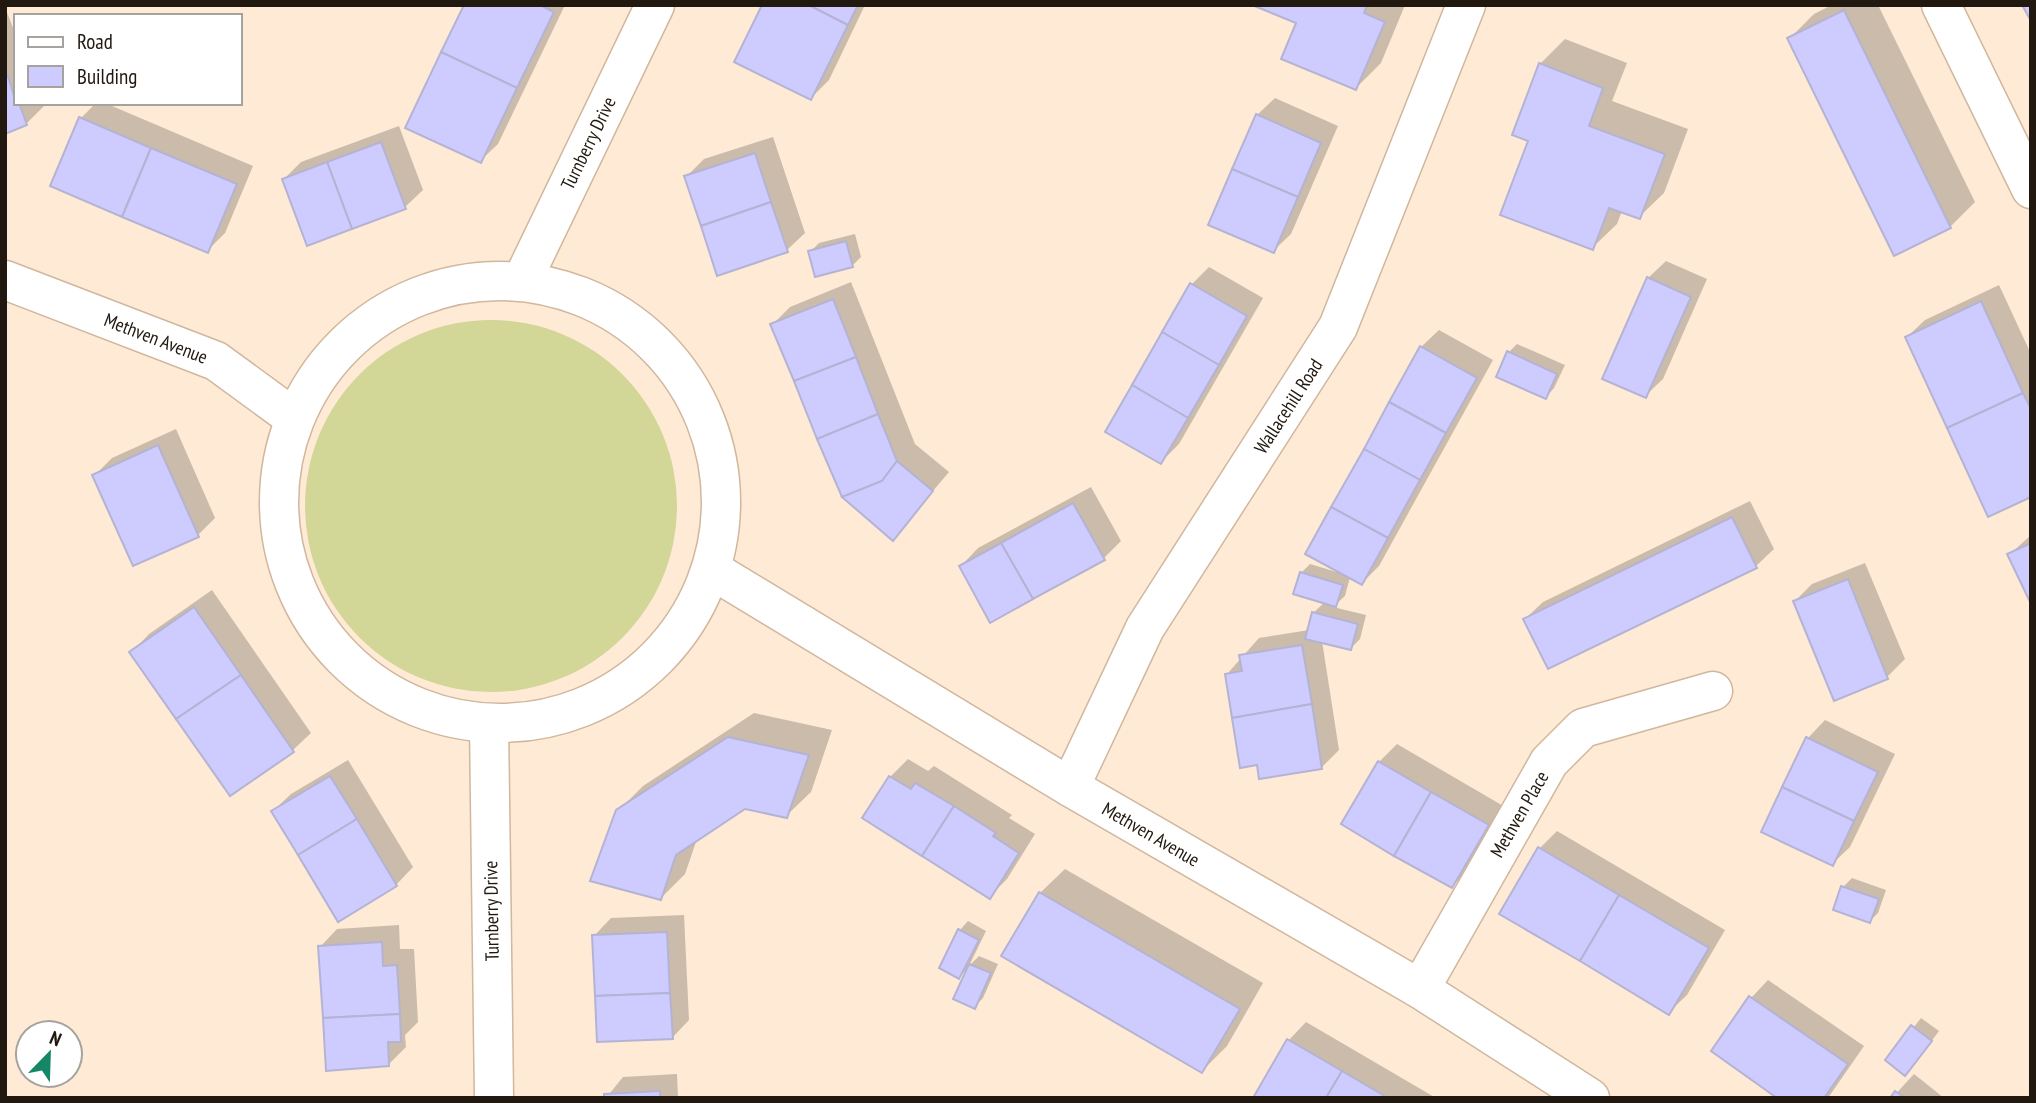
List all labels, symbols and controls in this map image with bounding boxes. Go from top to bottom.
legend [14,14,242,105]
text: Road [77,28,113,55]
text: Building [77,63,137,90]
street label: Turnberry Drive [555,93,621,193]
street label: Methven Avenue [101,307,211,369]
street label: Wallacehill Road [1248,354,1328,458]
street label: Methven Place [1485,766,1553,862]
street label: Methven Avenue [1098,796,1204,872]
street label: Turnberry Drive [478,860,504,961]
north arrow [14,1019,84,1089]
text: N [46,1025,65,1051]

